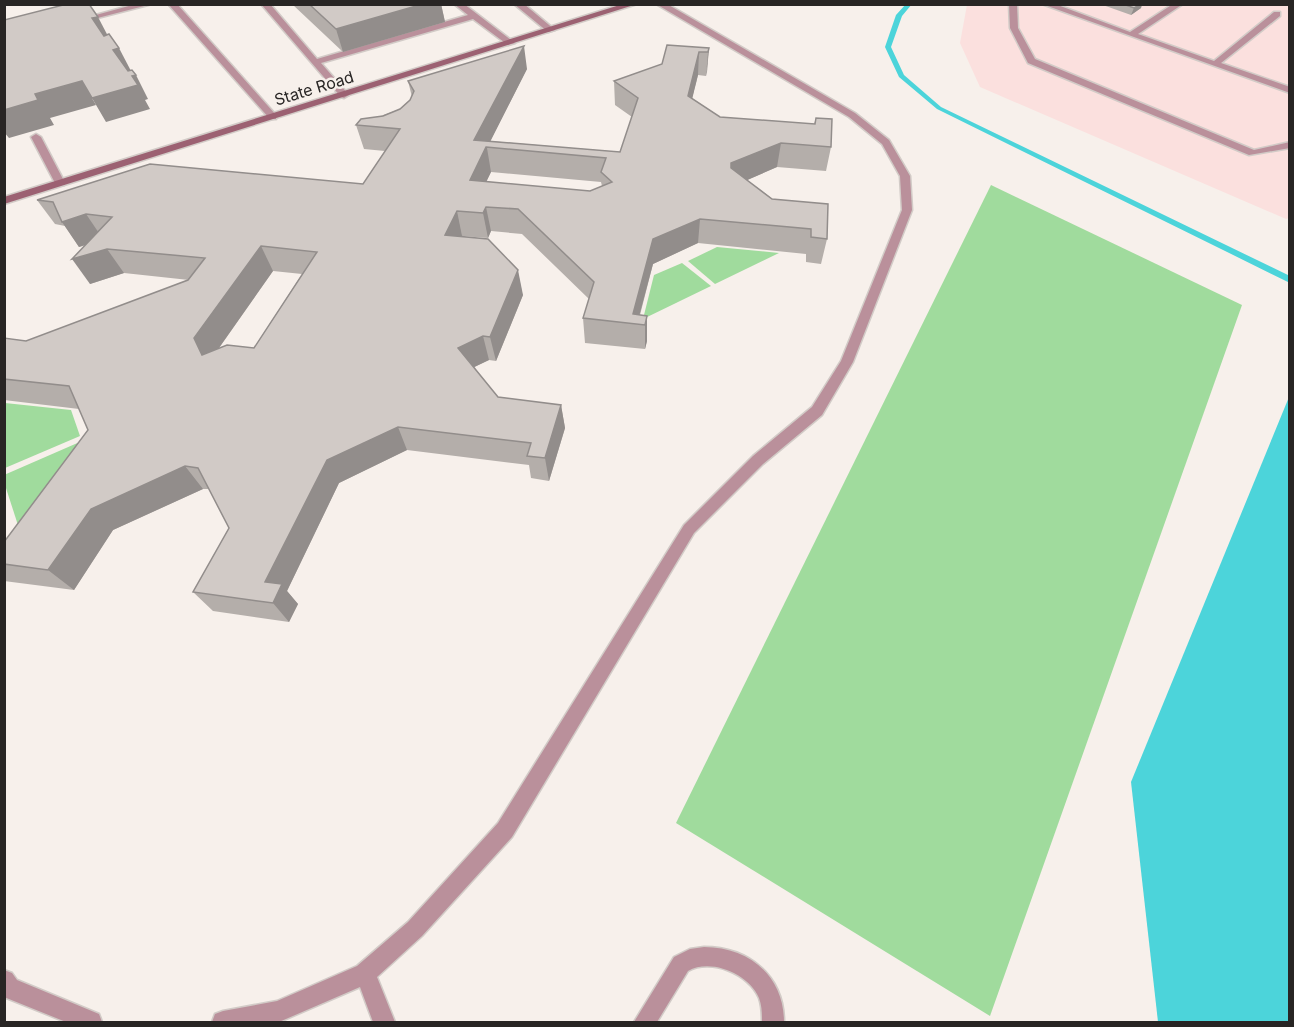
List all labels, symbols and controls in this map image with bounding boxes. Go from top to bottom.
street label: State Road [272,66,356,110]

